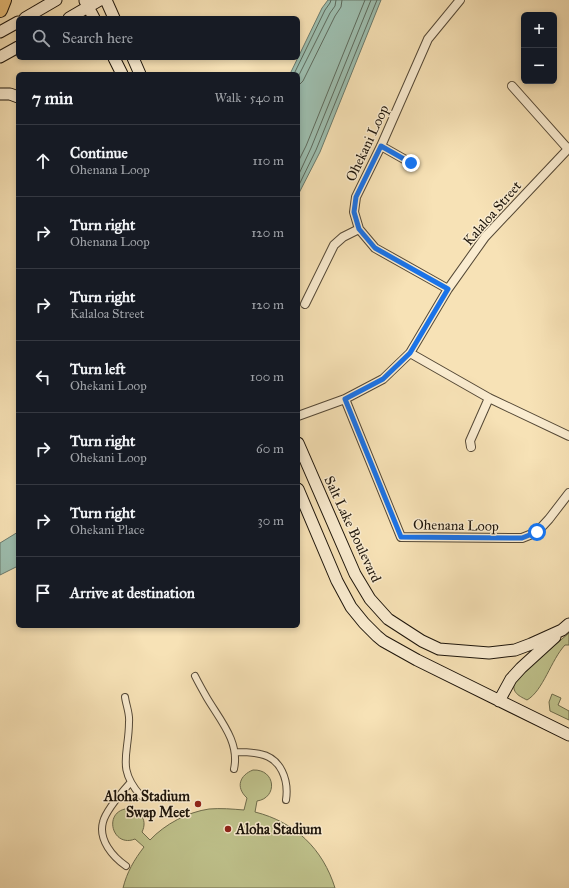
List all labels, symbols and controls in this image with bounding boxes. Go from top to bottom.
map controls [521,12,557,84]
button: + [521,12,557,48]
search box [16,16,300,60]
icon: search [30,27,52,49]
text: Search here [62,29,133,47]
button: − [521,48,557,84]
text: 7 min [32,88,73,109]
text: Walk · 540 m [215,90,284,106]
street label: Ohekani Loop [342,102,393,184]
text: Continue [70,144,128,162]
icon: ahead [32,150,54,172]
text: 110 m [252,153,284,169]
route end [402,154,420,172]
text: Ohenana Loop [70,162,150,178]
street label: Kalaloa Street [460,177,525,249]
text: Turn right [70,216,135,234]
icon: right [32,222,54,244]
text: 120 m [251,225,284,241]
text: Ohenana Loop [70,234,150,250]
text: Turn right [70,288,135,306]
icon: right [32,294,54,316]
text: 120 m [251,297,284,313]
text: Kalaloa Street [70,306,144,322]
text: Turn left [70,360,126,378]
icon: left [32,366,54,388]
text: 100 m [250,369,284,385]
text: Ohekani Loop [70,378,147,394]
text: Turn right [70,432,135,450]
icon: right [32,438,54,460]
text: 60 m [256,441,284,457]
text: Ohekani Loop [70,450,147,466]
street label: Salt Lake Boulevard [320,473,385,585]
text: Turn right [70,504,135,522]
icon: right [32,510,54,532]
text: 30 m [258,513,284,529]
street label: Ohenana Loop [413,516,499,535]
text: Ohekani Place [70,522,145,538]
route start [528,523,546,541]
icon: arrive [32,582,54,604]
text: Arrive at destination [70,584,195,602]
place label: Aloha Stadium Swap Meet [103,788,190,822]
marker: Aloha Stadium Swap Meet [193,799,203,809]
place label: Aloha Stadium [235,821,322,838]
marker: Aloha Stadium [223,824,233,834]

